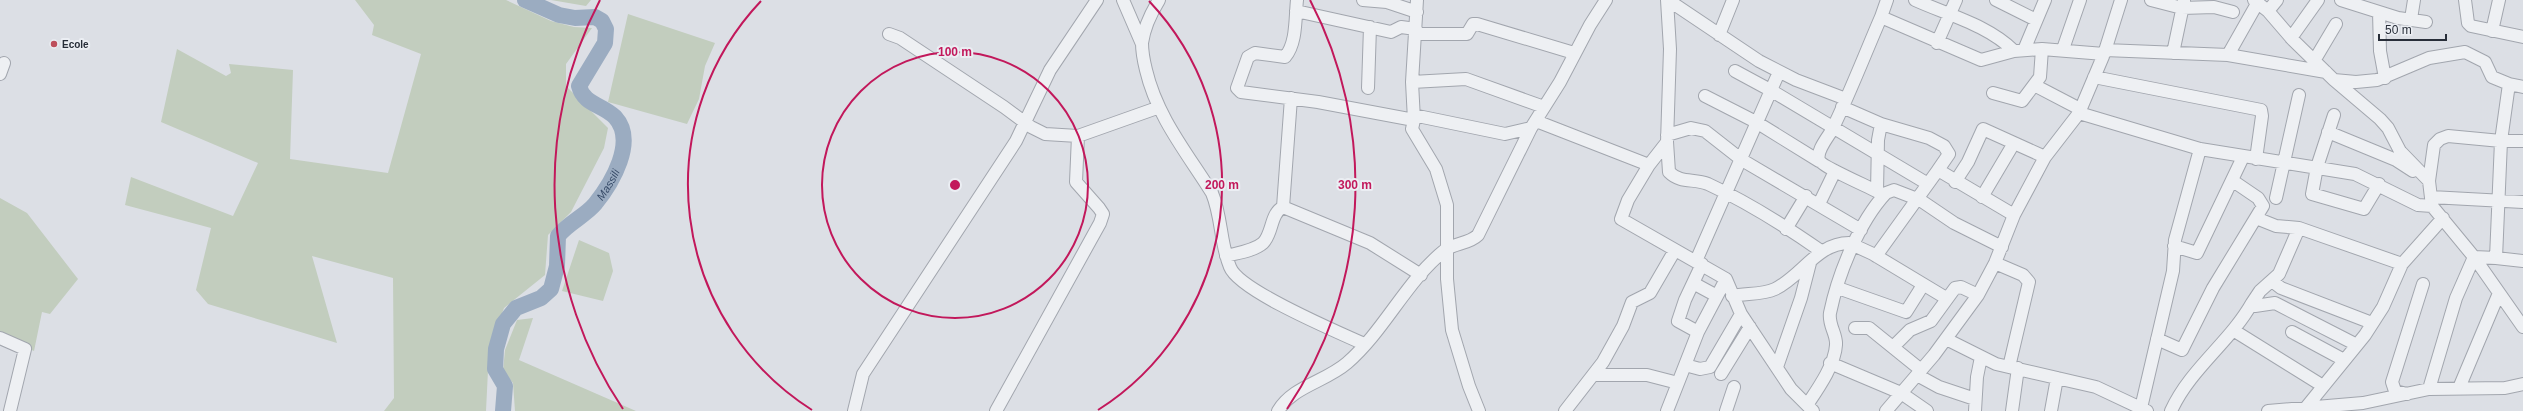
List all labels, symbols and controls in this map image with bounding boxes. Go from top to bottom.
scale bar [2379,16,2446,42]
text: 50 m [2385,23,2412,37]
marker: Ecole [49,39,59,49]
place label: Ecole [62,39,89,50]
text: 100 m [938,45,972,59]
water label: Massili [594,167,622,202]
centre of rings [948,178,962,192]
text: 200 m [1205,178,1239,192]
text: 300 m [1338,178,1372,192]

